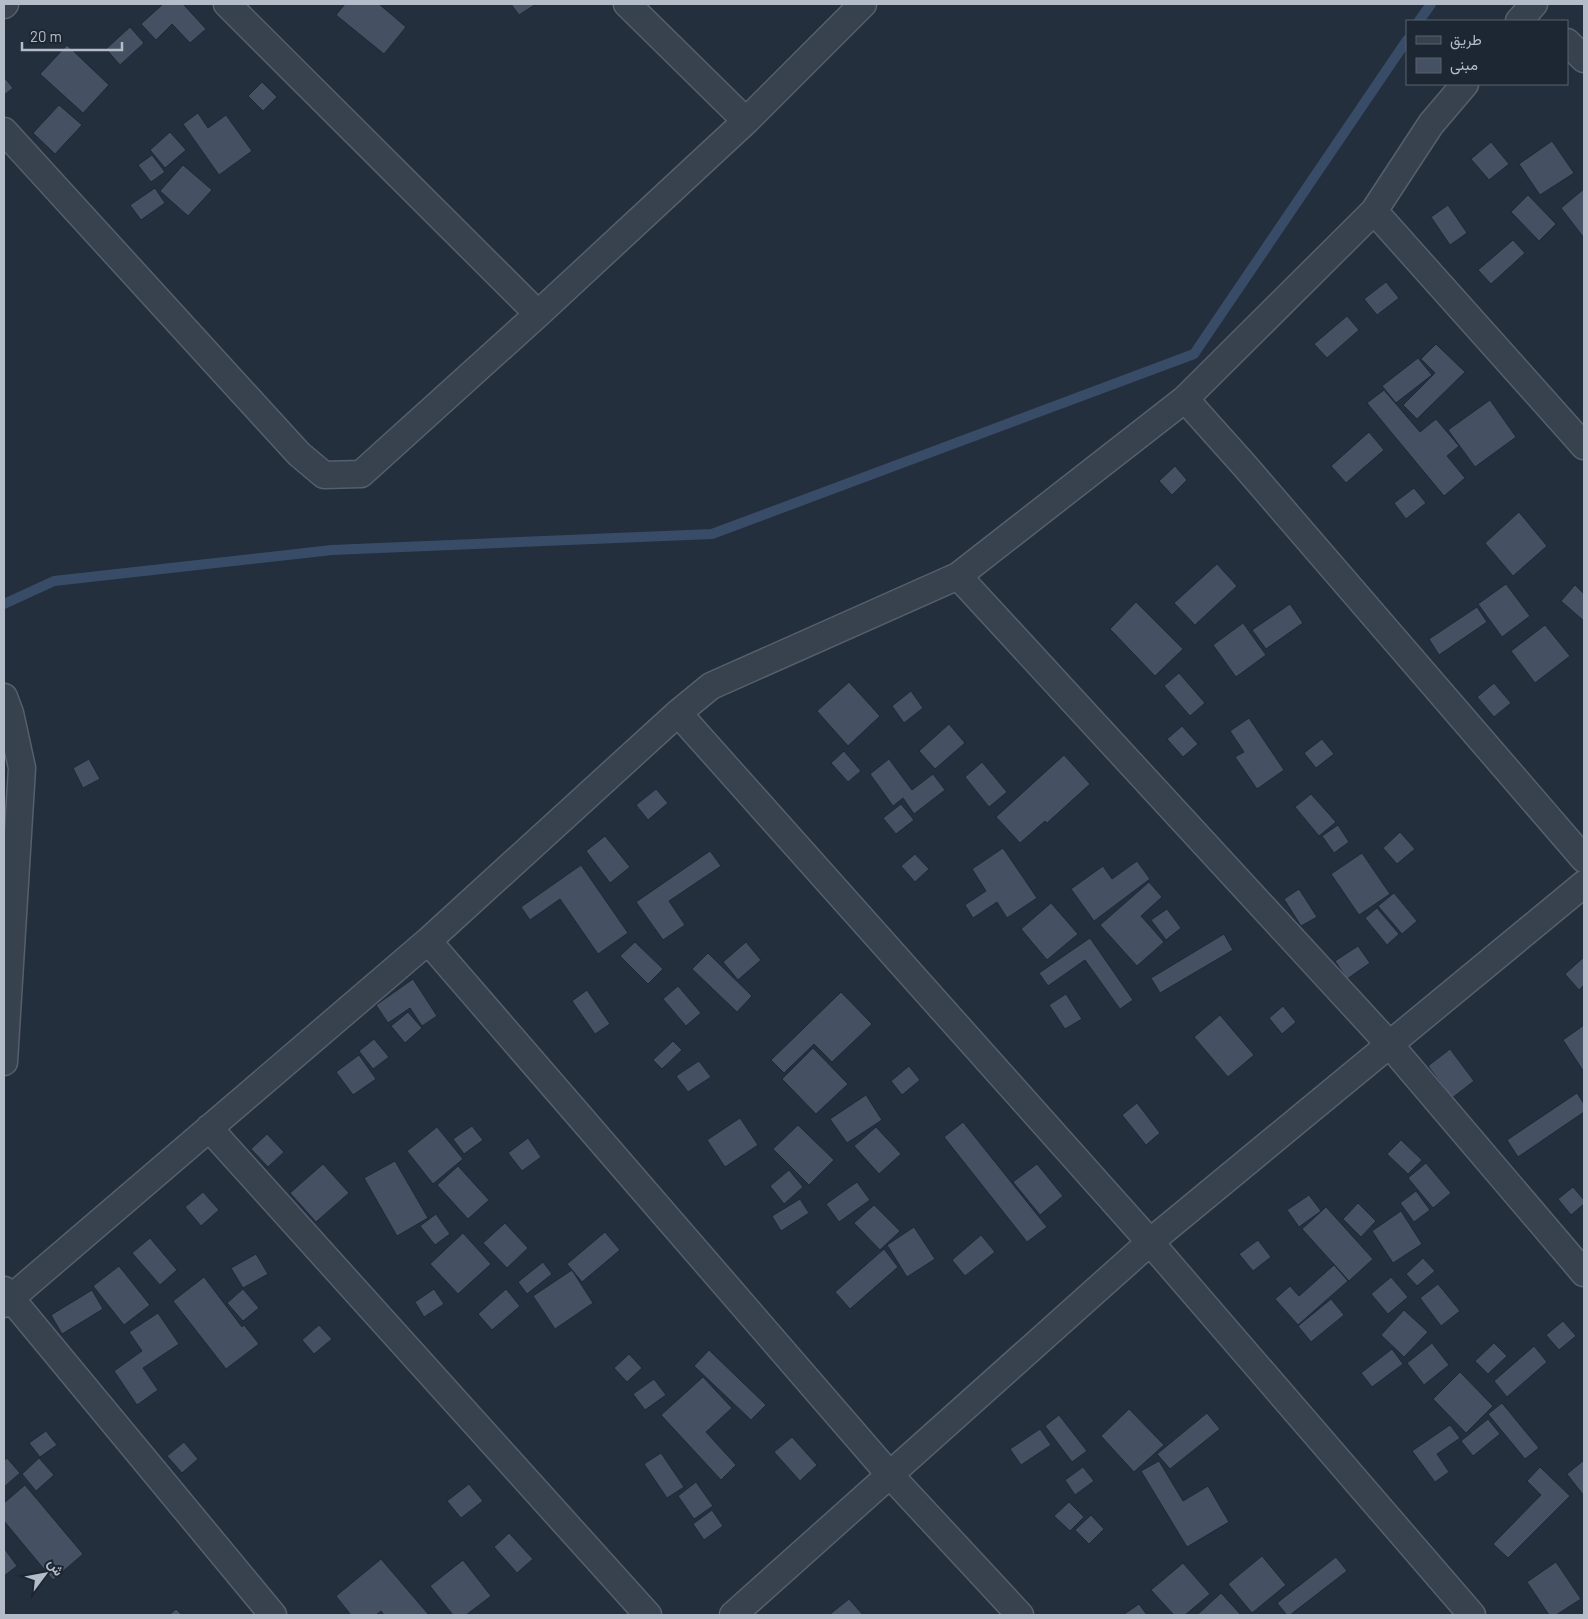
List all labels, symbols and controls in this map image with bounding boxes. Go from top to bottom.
scale bar [22,20,122,52]
legend [1406,20,1568,85]
text: 20 m [30,27,62,45]
text: طريق [1450,30,1482,50]
text: مبنى [1450,55,1478,75]
north arrow [20,1549,70,1599]
text: ش [44,1555,68,1579]

